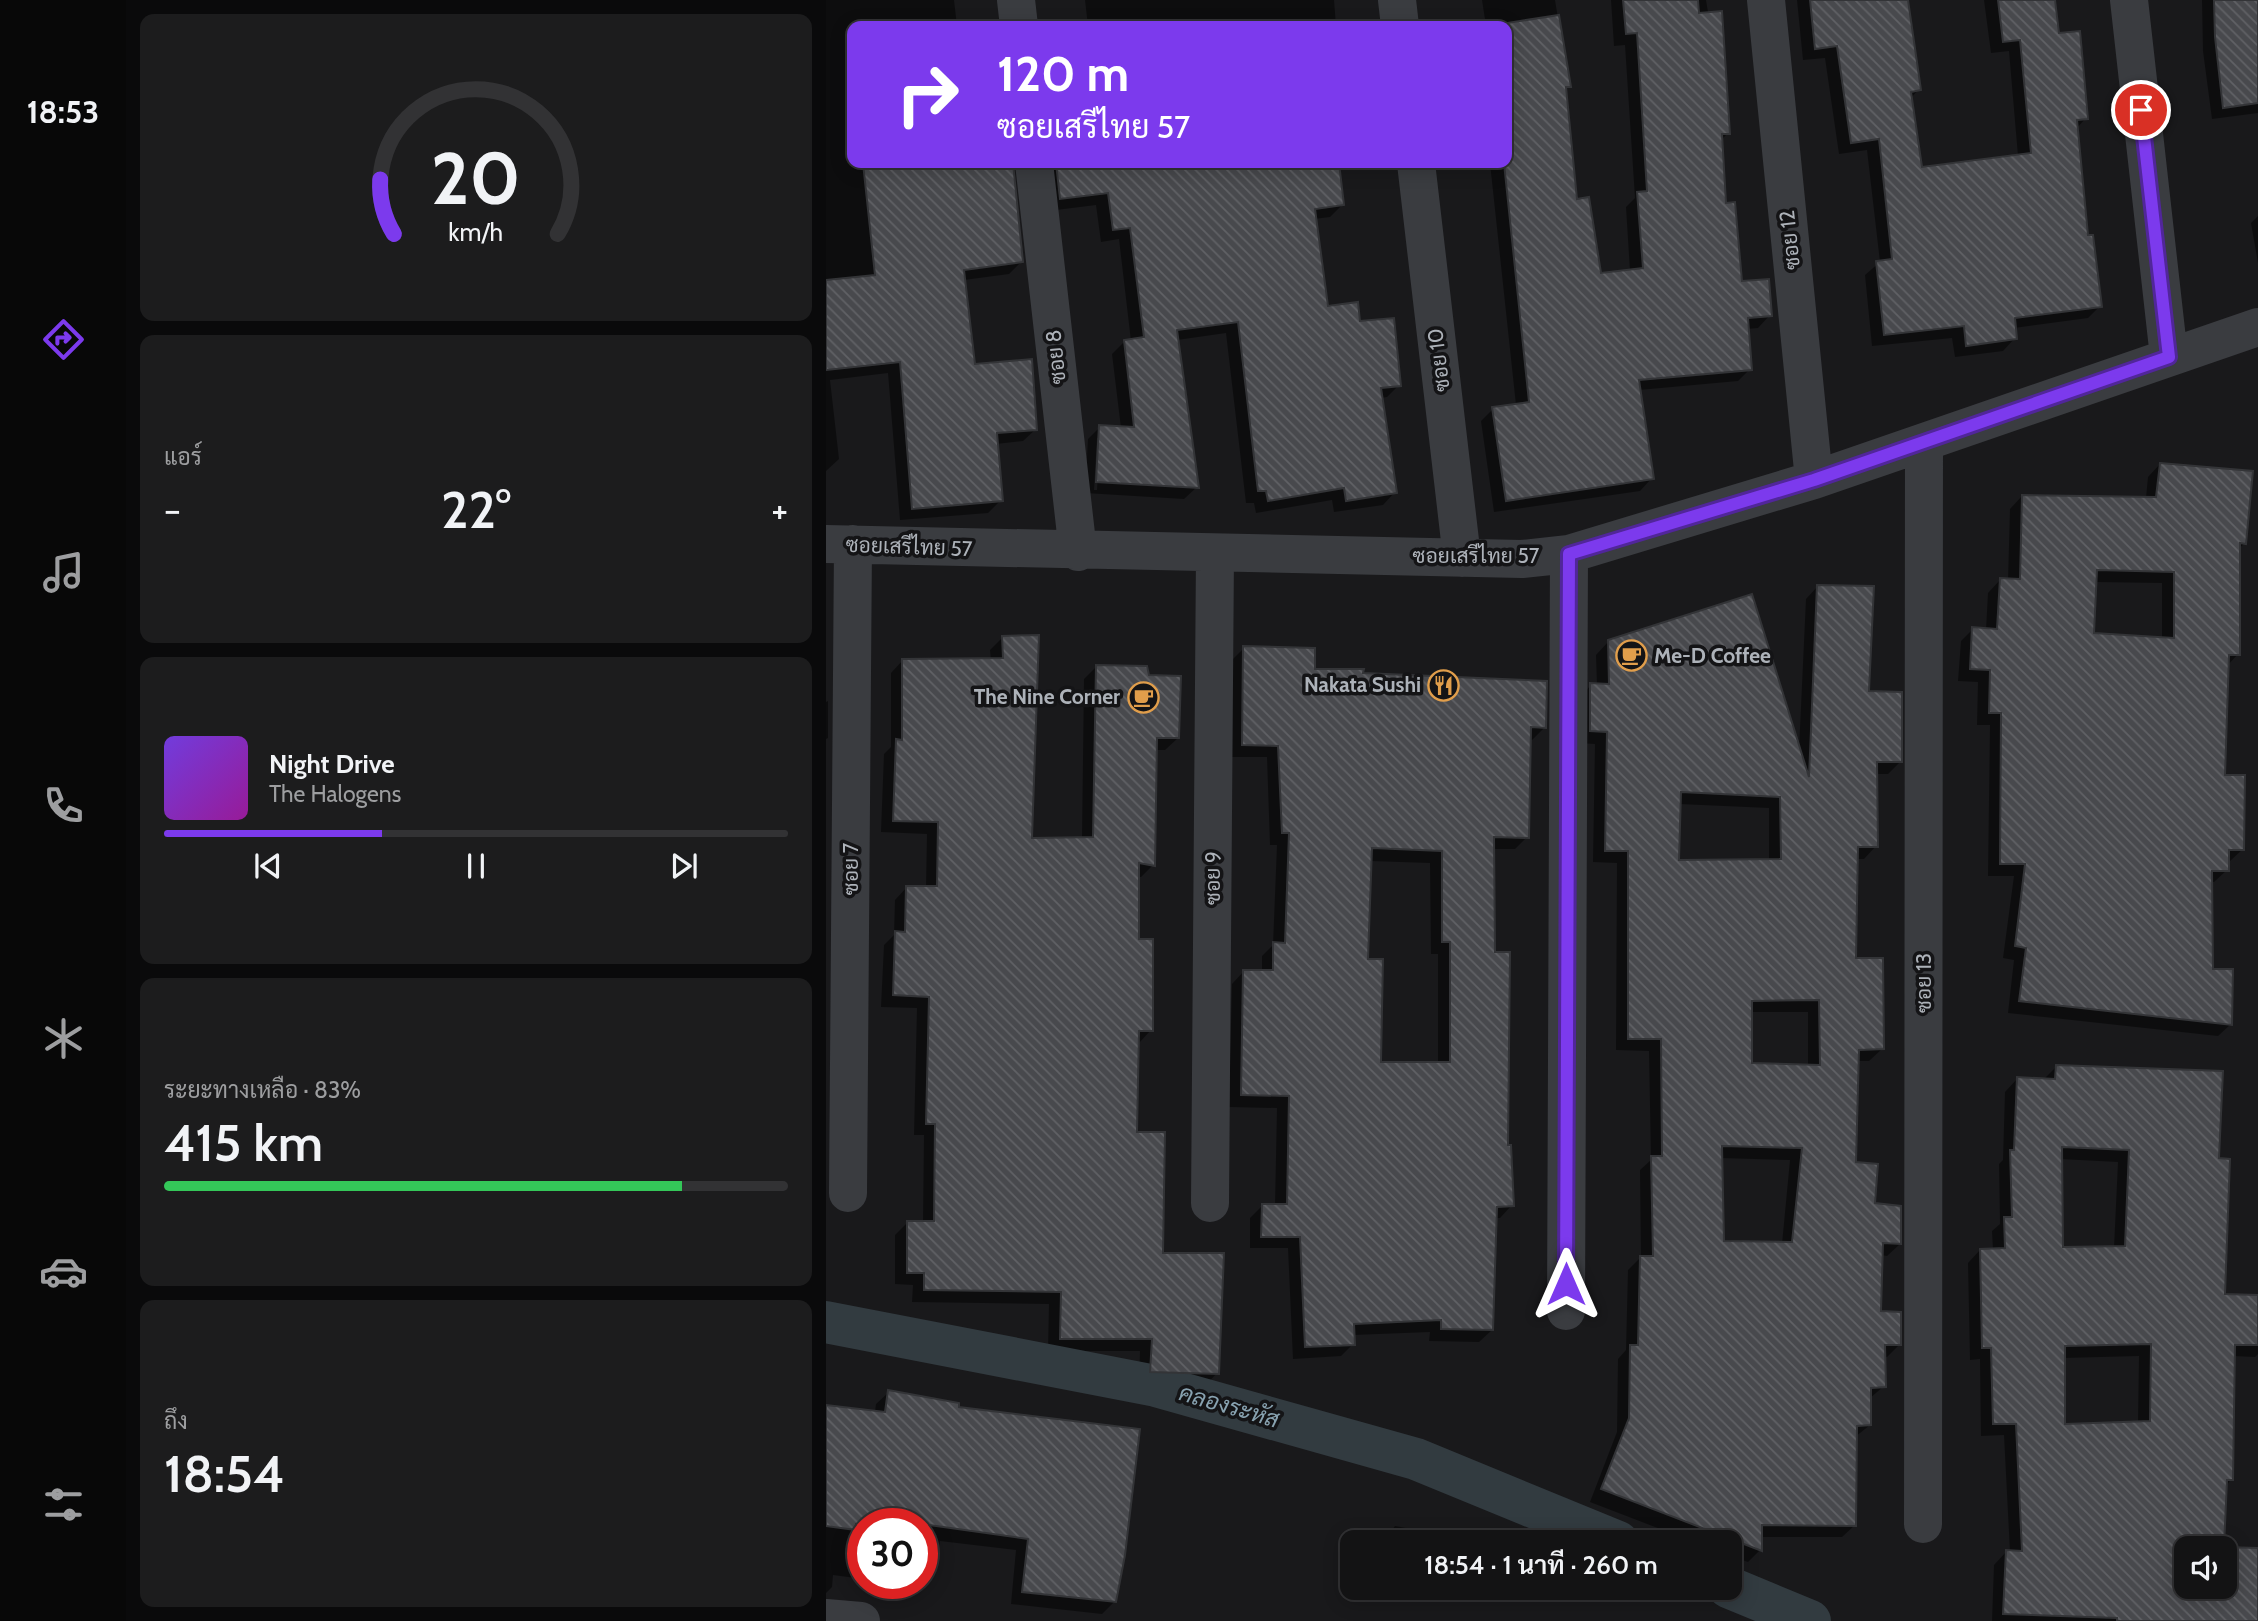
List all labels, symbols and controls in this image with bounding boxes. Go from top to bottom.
text: 120 m [997,44,1129,103]
icon: right [882,49,973,140]
pin [2111,80,2171,140]
icon: arrive [2122,91,2160,129]
text: 18:53 [27,92,99,131]
text: ซอยเสรีไทย 57 [997,107,1190,146]
text: 20 [431,134,521,222]
street label: ซอย 12 [1774,209,1805,271]
text: km/h [449,217,503,247]
icon: directions [39,315,88,364]
street label: ซอย 10 [1422,327,1455,393]
street label: ซอย 8 [1040,329,1071,386]
text: แอร์ [164,443,202,471]
text: 22° [441,478,511,541]
text: − [164,486,181,533]
text: + [771,486,788,533]
street label: ซอยเสรีไทย 57 [845,532,973,561]
street label: ซอยเสรีไทย 57 [1413,543,1540,568]
icon: music [39,548,88,597]
cafe icon: Me-D Coffee [1614,639,1648,673]
place label: Me-D Coffee [1654,643,1771,668]
restaurant icon: Nakata Sushi [1427,668,1461,702]
place label: Nakata Sushi [1304,672,1421,697]
cafe icon: The Nine Corner [1126,680,1160,714]
place label: The Nine Corner [974,684,1120,709]
text: Night Drive [269,748,395,780]
text: The Halogens [269,780,401,808]
icon: phone [39,781,88,830]
street label: ซอย 7 [838,842,863,895]
icon: previous [249,847,287,885]
icon: pause [457,847,495,885]
icon: next [665,847,703,885]
street label: ซอย 9 [1200,851,1225,905]
street label: ซอย 13 [1911,953,1936,1013]
icon: climate [39,1014,88,1063]
text: ระยะทางเหลือ · 83% [164,1076,361,1104]
text: 415 km [164,1111,323,1174]
icon: car [39,1247,88,1296]
position arrow [1529,1247,1603,1321]
water label: คลองระหัส [1176,1378,1283,1434]
text: ถึง [164,1407,188,1435]
text: 18:54 [164,1442,285,1505]
icon: filters [39,1480,88,1529]
speed limit sign: 30 [847,1508,938,1599]
map controls [2174,1536,2237,1599]
button: sound [2174,1536,2237,1599]
text: 18:54 · 1 นาที · 260 m [1424,1549,1658,1581]

